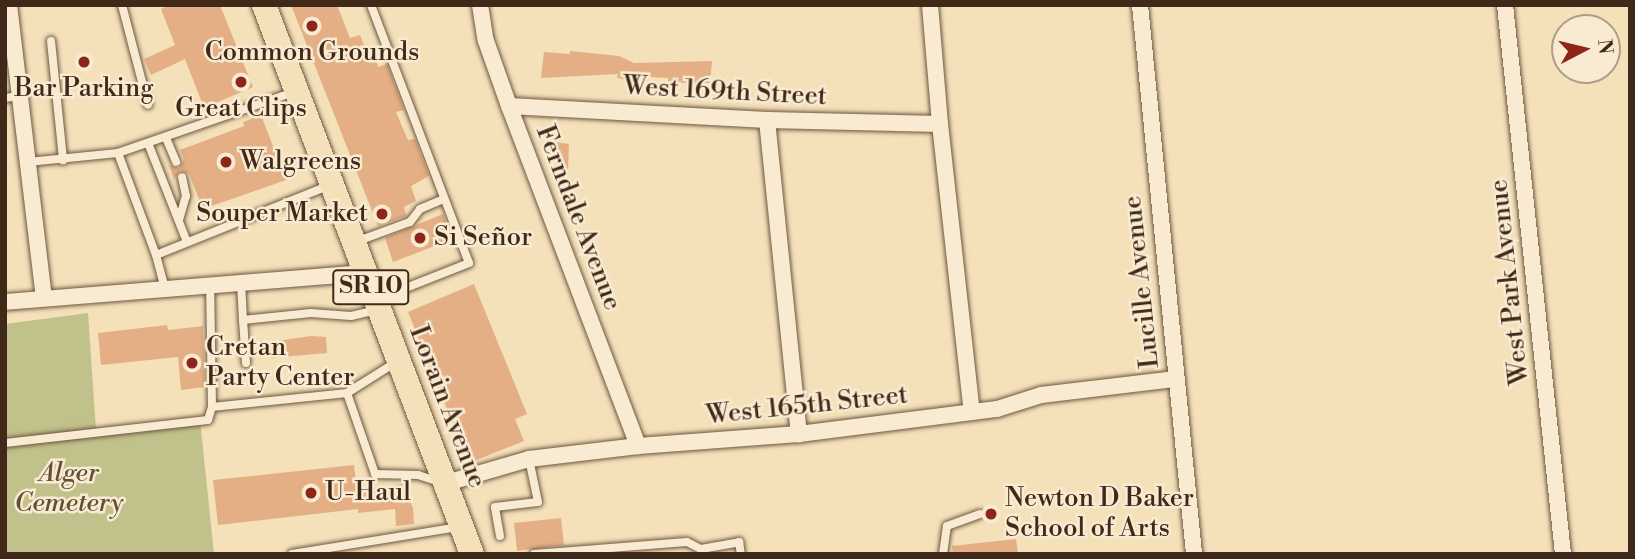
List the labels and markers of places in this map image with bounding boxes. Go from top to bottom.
marker: Common Grounds [304,18,320,34]
place label: Common Grounds [205,37,419,69]
marker: Bar Parking [76,54,92,70]
place label: Bar Parking [14,73,154,105]
marker: Great Clips [233,74,249,90]
place label: Great Clips [175,93,307,125]
place label: Walgreens [240,146,361,178]
marker: Walgreens [218,154,234,170]
place label: Souper Market [196,198,368,230]
marker: Souper Market [374,206,390,222]
place label: Si Señor [434,222,532,254]
marker: Si Señor [412,230,428,246]
place label: Cretan Party Center [206,332,355,394]
marker: Cretan Party Center [184,355,200,371]
place label: U-Haul [325,477,411,509]
place label: Newton D Baker School of Arts [1005,483,1194,544]
marker: U-Haul [303,485,319,501]
marker: Newton D Baker School of Arts [983,506,999,522]

